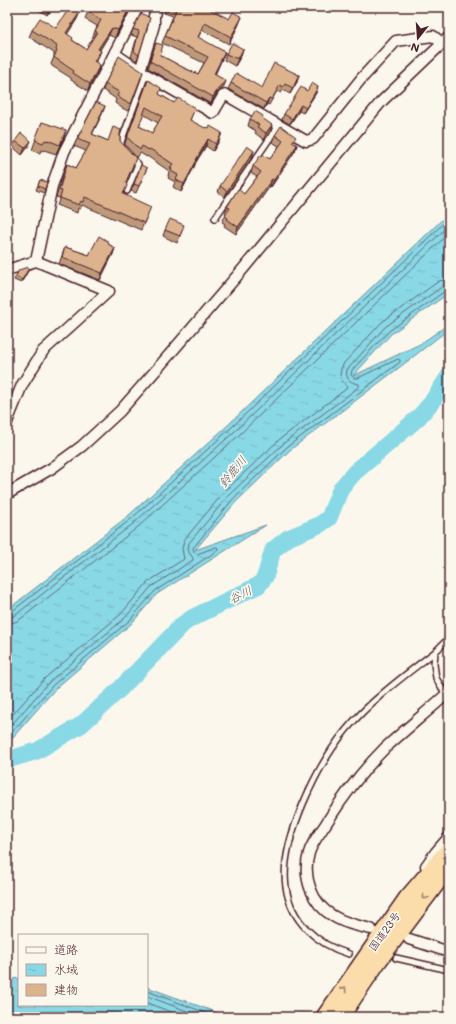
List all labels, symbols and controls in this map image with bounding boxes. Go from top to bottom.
north arrow [398,18,438,58]
text: N [409,40,421,56]
water label: 鈴鹿川 [214,452,250,490]
water label: 谷川 [226,582,254,606]
one-way arrow [423,893,430,900]
street label: 国道23号 [365,908,403,954]
legend [18,934,148,1006]
text: 道路 [54,941,78,957]
text: 水域 [54,961,78,977]
text: 建物 [54,981,78,997]
one-way arrow [339,986,347,993]

